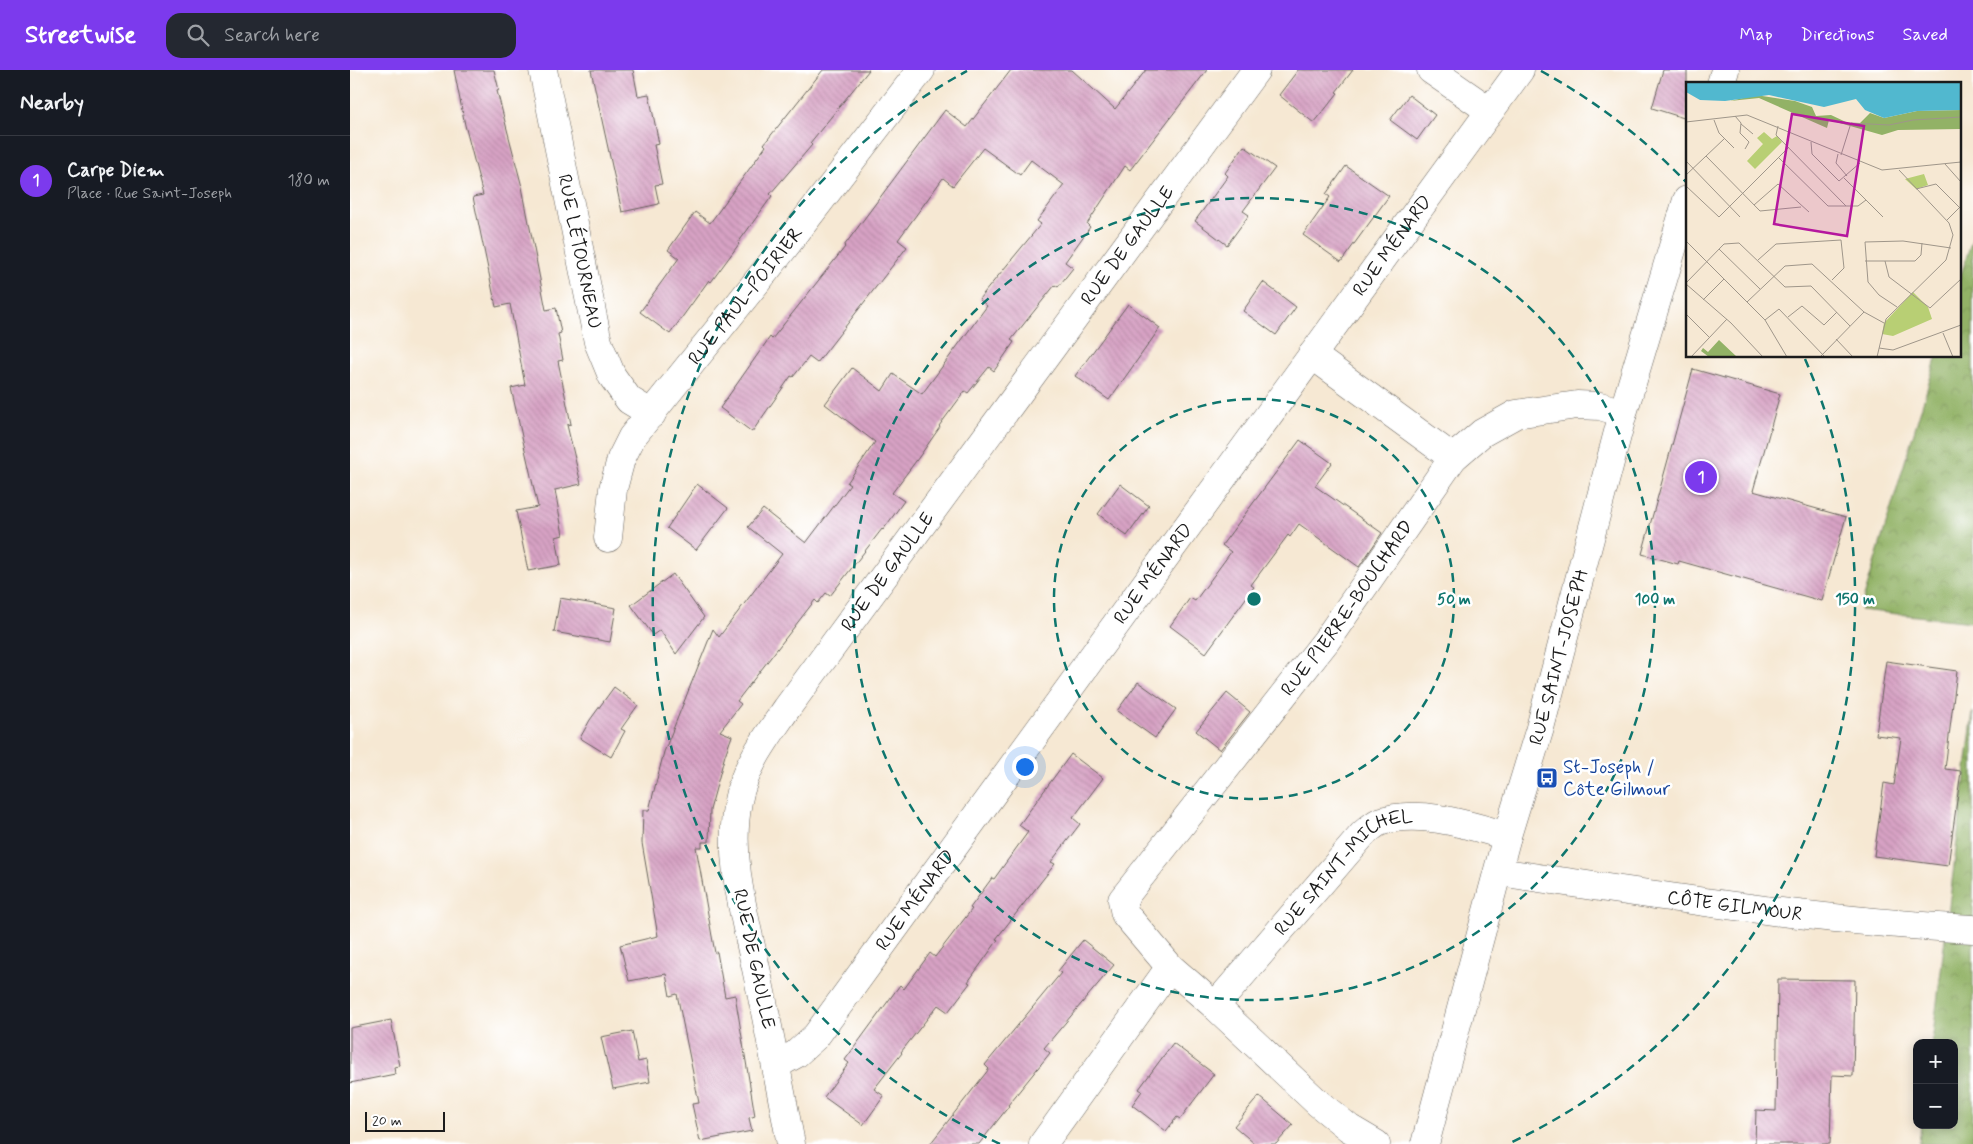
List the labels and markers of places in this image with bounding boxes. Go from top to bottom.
pin: 1 [1685,458,1717,496]
centre of rings [1245,590,1263,608]
place label: St-Joseph / Côte Gilmour [1563,755,1670,802]
bus stop icon: St-Joseph / Côte Gilmour [1535,766,1559,790]

